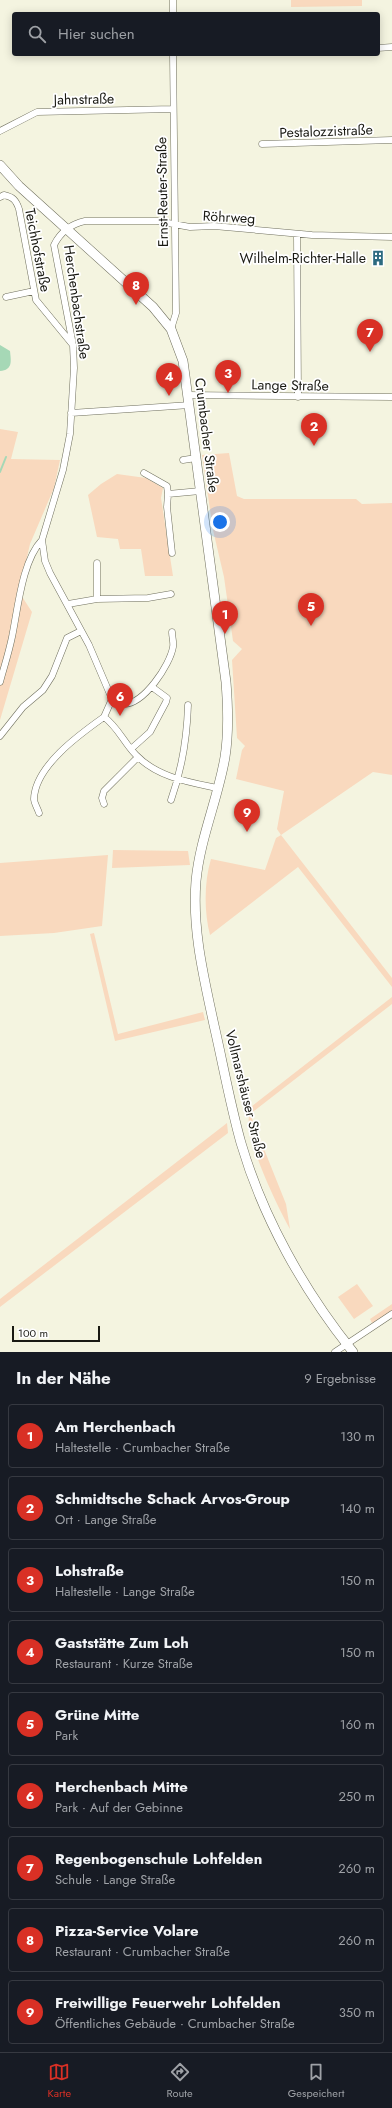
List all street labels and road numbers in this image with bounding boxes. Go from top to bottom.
street label: Jahnstraße [52,88,114,110]
street label: Pestalozzistraße [279,119,373,143]
street label: Ernst-Reuter-Straße [151,137,173,247]
street label: Röhrweg [202,206,256,228]
street label: Teichhofstraße [20,207,56,293]
street label: Herchenbachstraße [59,244,95,360]
street label: Lange Straße [251,374,329,396]
street label: Crumbacher Straße [190,377,224,493]
street label: Vollmarshäuser Straße [220,1028,272,1160]

